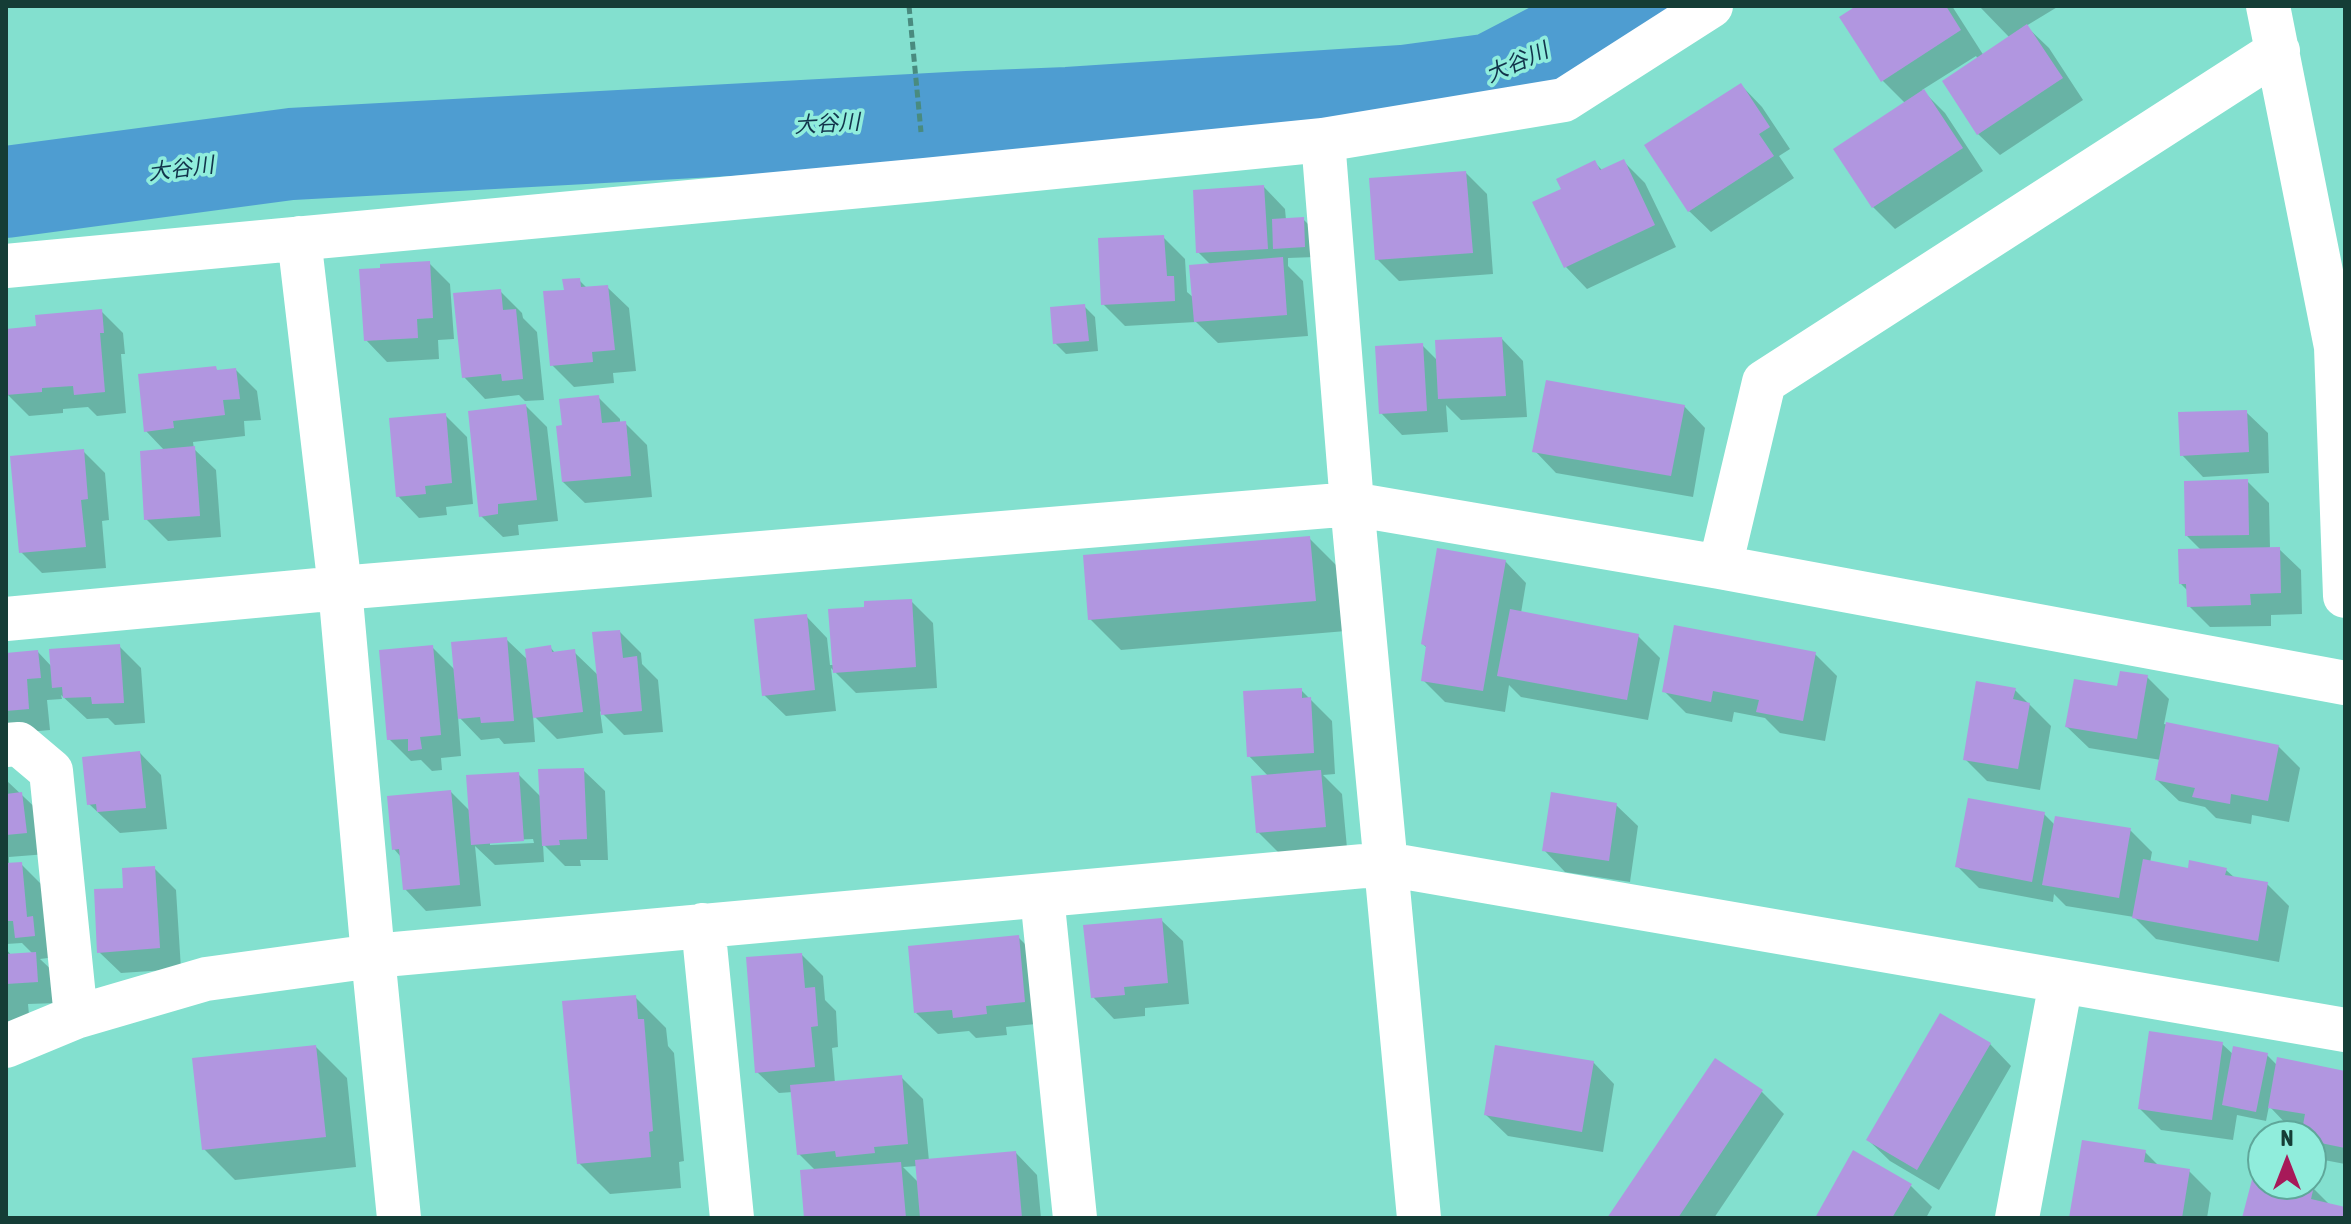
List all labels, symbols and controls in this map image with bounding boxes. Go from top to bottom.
water label: 大谷川 [1481,38,1553,88]
water label: 大谷川 [793,109,861,139]
water label: 大谷川 [147,152,215,186]
north arrow [2247,1120,2327,1200]
text: N [2281,1125,2293,1151]

